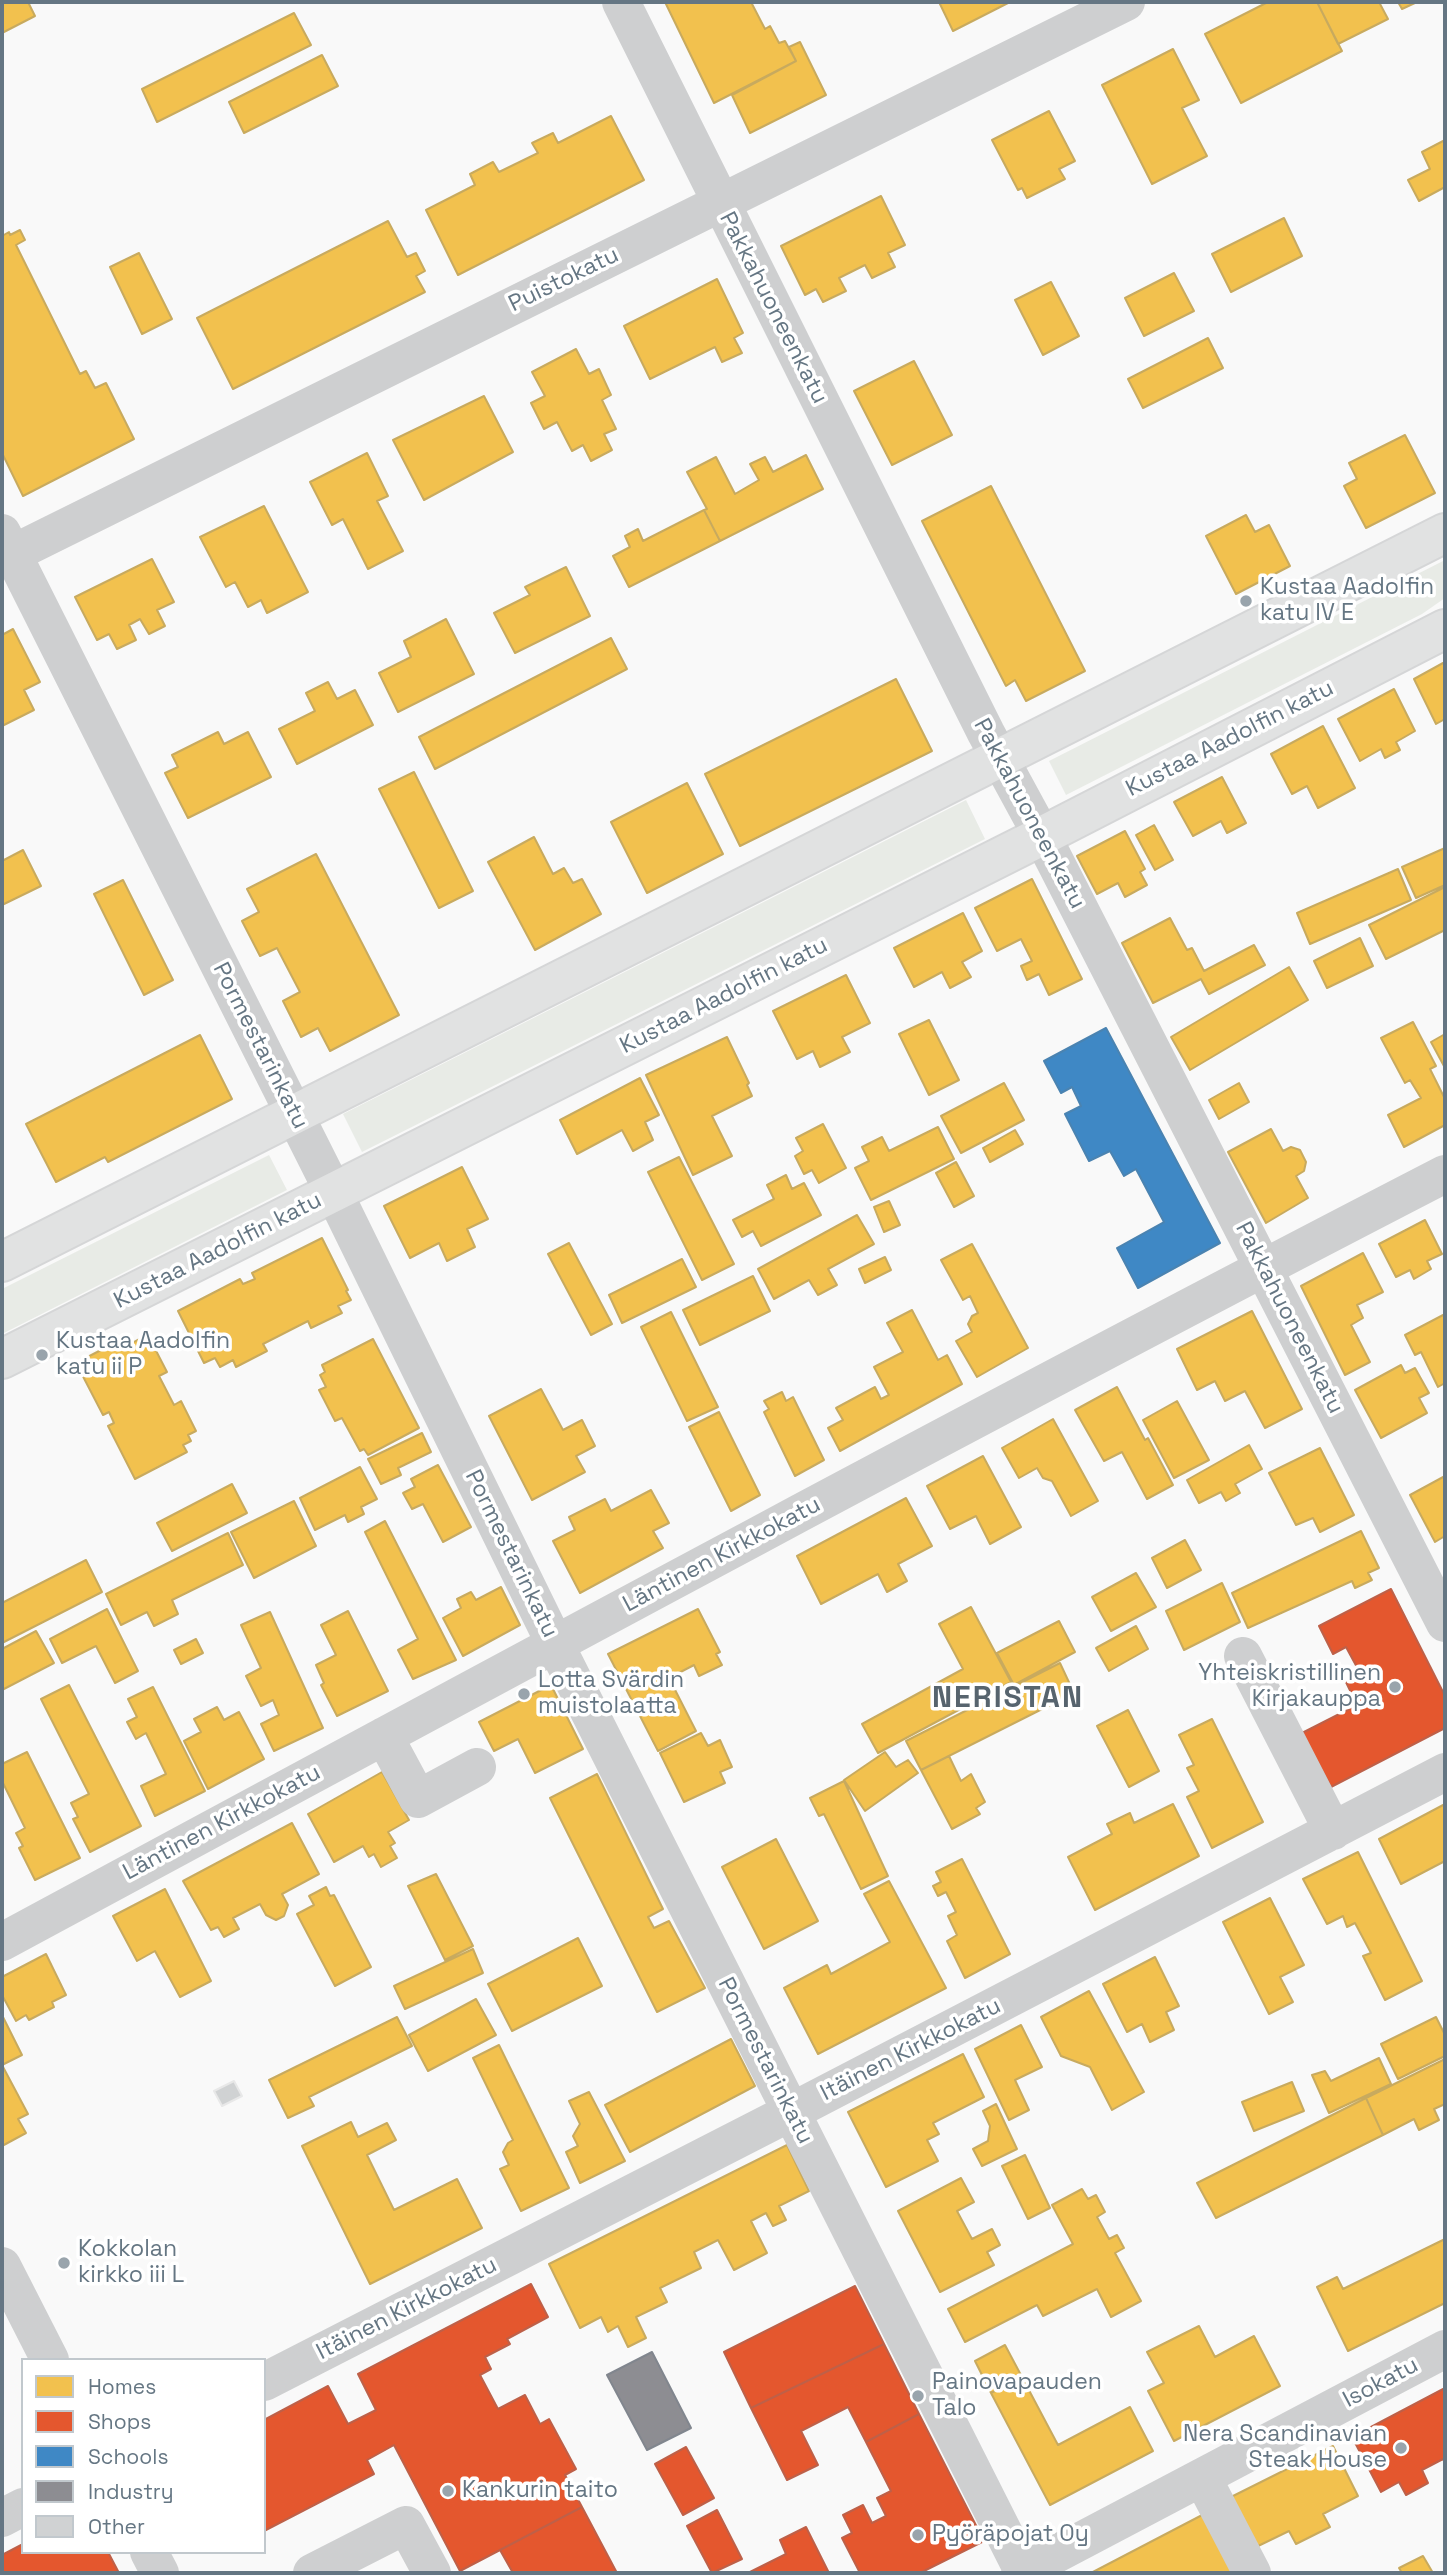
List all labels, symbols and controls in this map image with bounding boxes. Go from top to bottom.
street label: Pakkahuoneenkatu [713,208,833,408]
street label: Puistokatu [504,242,624,318]
place label: Kustaa Aadolfin katu IV E [1260,574,1434,628]
marker: Kustaa Aadolfin katu IV E [1238,593,1254,609]
street label: Kustaa Aadolfin katu [1122,675,1338,803]
street label: Pakkahuoneenkatu [967,714,1091,914]
street label: Kustaa Aadolfin katu [616,932,832,1060]
street label: Pormestarinkatu [206,958,314,1134]
street label: Kustaa Aadolfin katu [110,1187,326,1315]
street label: Pakkahuoneenkatu [1229,1218,1349,1418]
place label: Kustaa Aadolfin katu ii P [56,1328,230,1382]
marker: Kustaa Aadolfin katu ii P [34,1347,50,1363]
street label: Pormestarinkatu [458,1466,564,1642]
street label: Läntinen Kirkkokatu [619,1491,825,1619]
place label: Yhteiskristillinen Kirjakauppa [1198,1660,1381,1714]
place label: Lotta Svärdin muistolaatta [538,1667,684,1721]
marker: Yhteiskristillinen Kirjakauppa [1387,1679,1403,1695]
district label: NERISTAN [933,1681,1083,1717]
marker: Lotta Svärdin muistolaatta [516,1686,532,1702]
street label: Läntinen Kirkkokatu [119,1759,325,1887]
street label: Pormestarinkatu [711,1973,819,2149]
street label: Itäinen Kirkkokatu [816,1993,1006,2107]
place label: Kokkolan kirkko iii L [78,2236,184,2290]
street label: Itäinen Kirkkokatu [312,2252,502,2366]
marker: Kokkolan kirkko iii L [56,2255,72,2271]
street label: Isokatu [1339,2352,1423,2414]
legend [21,2358,266,2554]
place label: Painovapauden Talo [932,2369,1102,2423]
text: Homes [88,2373,156,2400]
marker: Painovapauden Talo [910,2388,926,2404]
text: Shops [88,2408,151,2435]
place label: Nera Scandinavian Steak House [1183,2421,1387,2475]
marker: Nera Scandinavian Steak House [1393,2440,1409,2456]
text: Schools [88,2443,168,2470]
place label: Kankurin taito [462,2477,618,2505]
text: Industry [88,2478,174,2505]
marker: Kankurin taito [440,2483,456,2499]
text: Other [88,2513,145,2540]
place label: Pyöräpojat Oy [932,2521,1089,2549]
marker: Pyöräpojat Oy [910,2527,926,2543]

